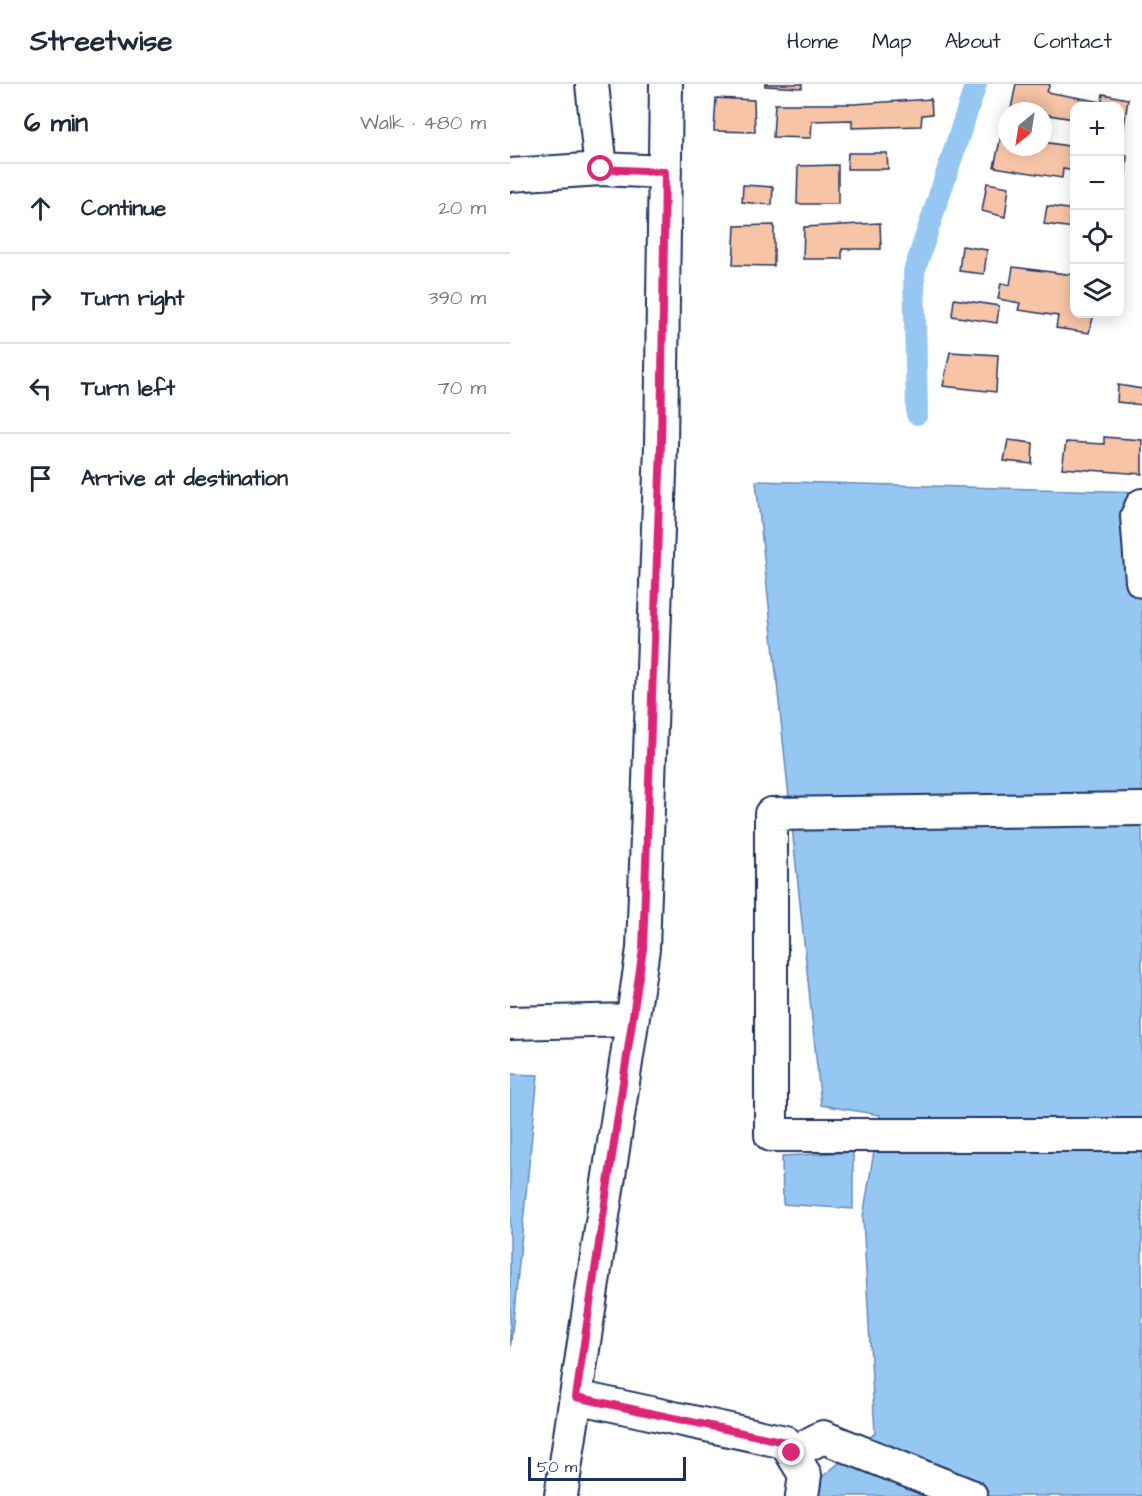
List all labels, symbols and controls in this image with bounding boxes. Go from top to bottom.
text: Streetwise [30,22,172,61]
text: Home [787,27,839,56]
text: Map [872,27,912,56]
text: About [945,27,1001,56]
text: Contact [1034,27,1112,56]
north arrow [998,102,1052,156]
map controls [1070,102,1124,318]
button: + [1070,102,1124,156]
text: 6 min [24,105,88,141]
text: Walk · 480 m [360,109,486,137]
route start [587,155,613,181]
button: − [1070,156,1124,210]
icon: ahead [24,192,57,225]
text: Continue [81,193,166,224]
text: 20 m [438,194,486,222]
button: locate [1070,210,1124,264]
button: layers [1070,264,1124,318]
icon: right [24,282,57,315]
text: Turn right [81,283,184,314]
text: 390 m [428,284,486,312]
icon: left [24,372,57,405]
text: Turn left [81,373,175,404]
text: 70 m [438,374,486,402]
icon: arrive [24,462,57,495]
text: Arrive at destination [81,463,288,494]
route end [778,1439,804,1465]
scale bar [528,1454,686,1482]
text: 50 m [537,1456,577,1478]

